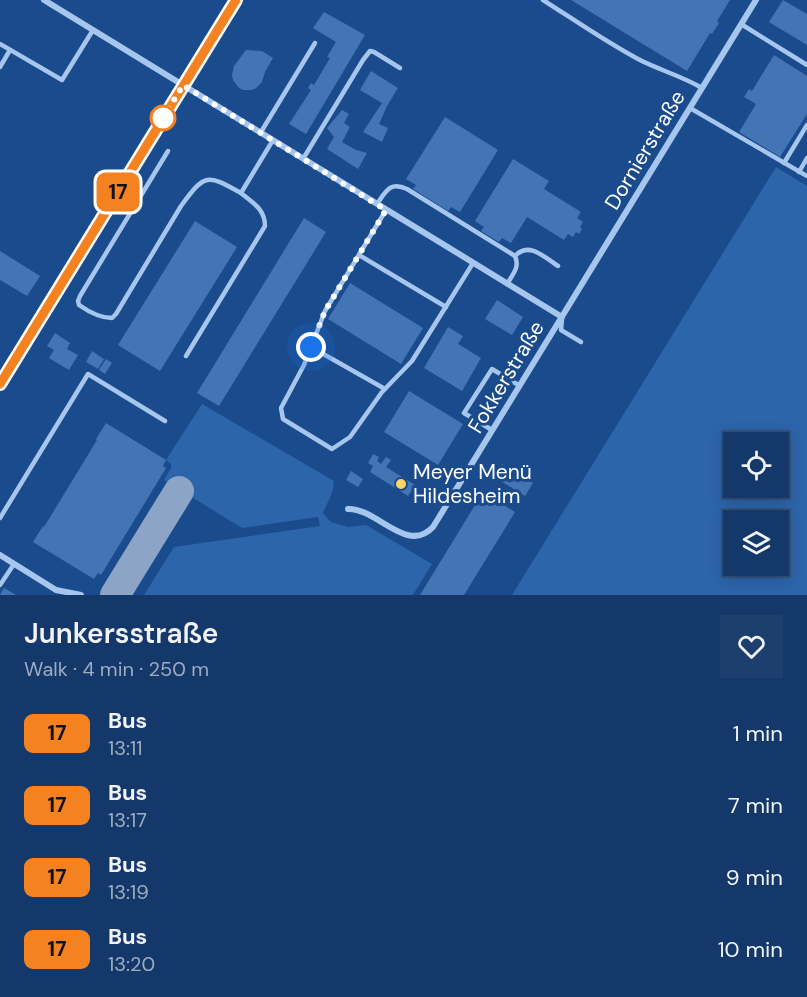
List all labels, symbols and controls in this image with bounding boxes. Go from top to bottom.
street label: Dornierstraße [598,85,692,215]
unlabelled marker [150,105,176,131]
line badge: 17 [91,172,145,212]
text: 17 [109,178,127,206]
street label: Fokkerstraße [461,316,551,438]
your location [296,332,326,362]
map controls [723,432,789,576]
button: locate [723,432,789,498]
place label: Meyer Menü Hildesheim [413,458,532,510]
marker: Meyer Menü Hildesheim [394,477,408,491]
button: layers [723,510,789,576]
text: Junkersstraße [24,615,218,652]
button: heart [720,615,783,678]
text: Walk · 4 min · 250 m [24,656,209,682]
text: Bus [108,706,147,735]
text: 17 [48,719,66,747]
text: 1 min [733,719,783,748]
text: 13:11 [108,735,143,761]
text: Bus [108,778,147,807]
text: 17 [48,791,66,819]
text: 7 min [728,791,783,820]
text: 13:17 [108,807,147,833]
text: Bus [108,850,147,879]
text: 17 [48,863,66,891]
text: 9 min [726,863,783,892]
text: 13:19 [108,879,149,905]
text: Bus [108,922,147,951]
text: 17 [48,935,66,963]
text: 10 min [718,935,783,964]
text: 13:20 [108,951,155,977]

